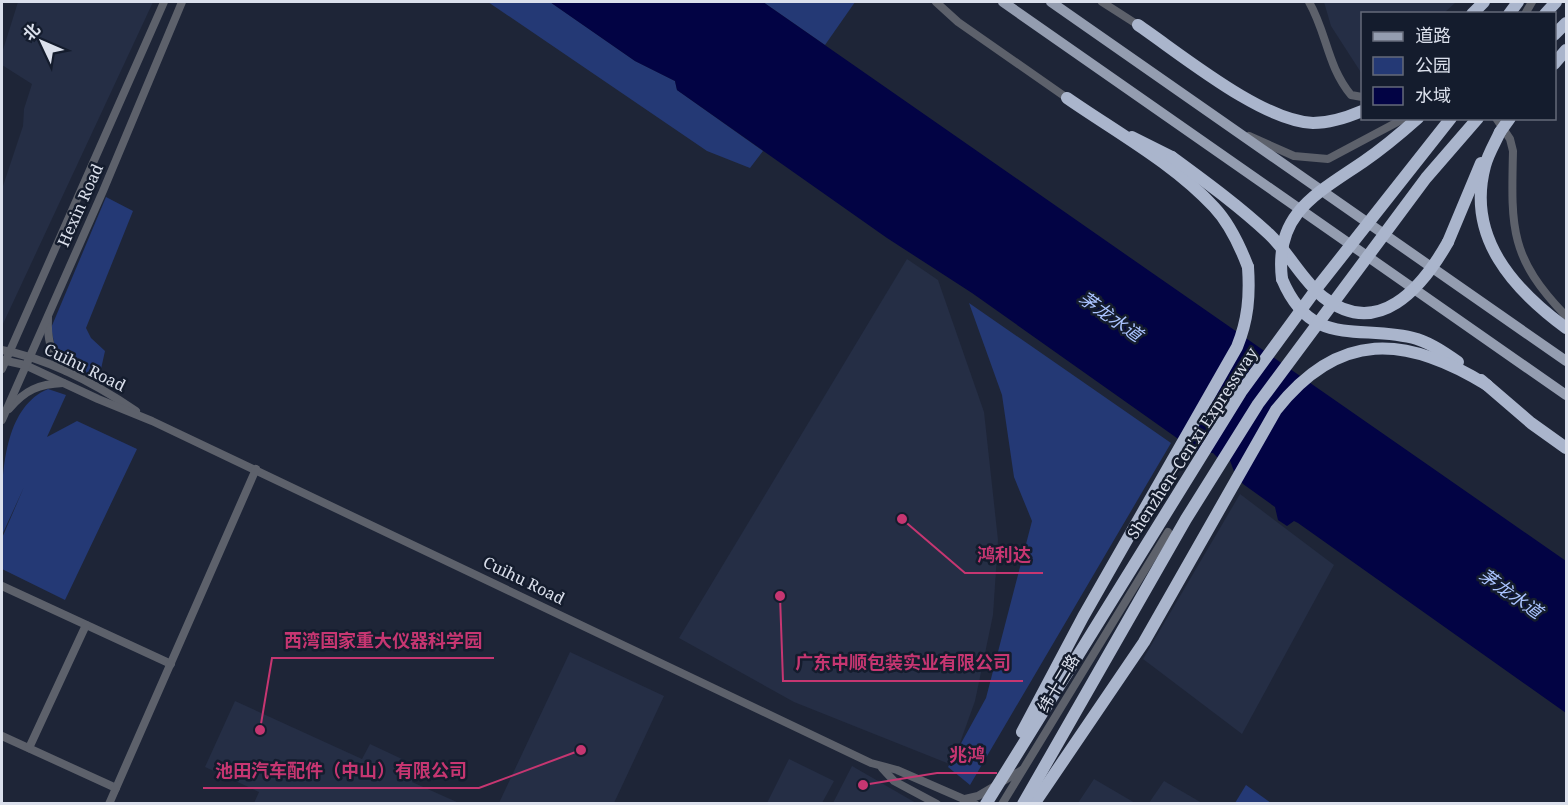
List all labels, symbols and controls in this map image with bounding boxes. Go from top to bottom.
north arrow [12,12,72,72]
legend [1361,12,1556,120]
text: 北 [18,18,45,45]
text: 道路 [1415,23,1451,47]
text: 公园 [1415,53,1451,77]
text: 水域 [1415,83,1451,107]
street label: Hexin Road [52,160,108,250]
water label: 茅龙水道 [1075,286,1150,348]
street label: Cuihu Road [41,338,130,396]
street label: Shenzhen–Cen'xi Expressway [1122,342,1263,543]
callout: 鸿利达 [965,537,1043,573]
text: 鸿利达 [977,542,1031,566]
street label: Cuihu Road [480,551,569,609]
water label: 茅龙水道 [1475,563,1550,625]
callout: 西湾国家重大仪器科学园 [272,622,494,658]
text: 西湾国家重大仪器科学园 [284,628,482,652]
callout: 广东中顺包装实业有限公司 [783,645,1023,681]
text: 广东中顺包装实业有限公司 [795,650,1011,674]
street label: 纬十二路 [1032,650,1084,716]
callout: 兆鸿 [937,737,997,773]
text: 兆鸿 [949,742,985,766]
callout: 池田汽车配件（中山）有限公司 [203,752,479,788]
text: 池田汽车配件（中山）有限公司 [215,758,467,782]

